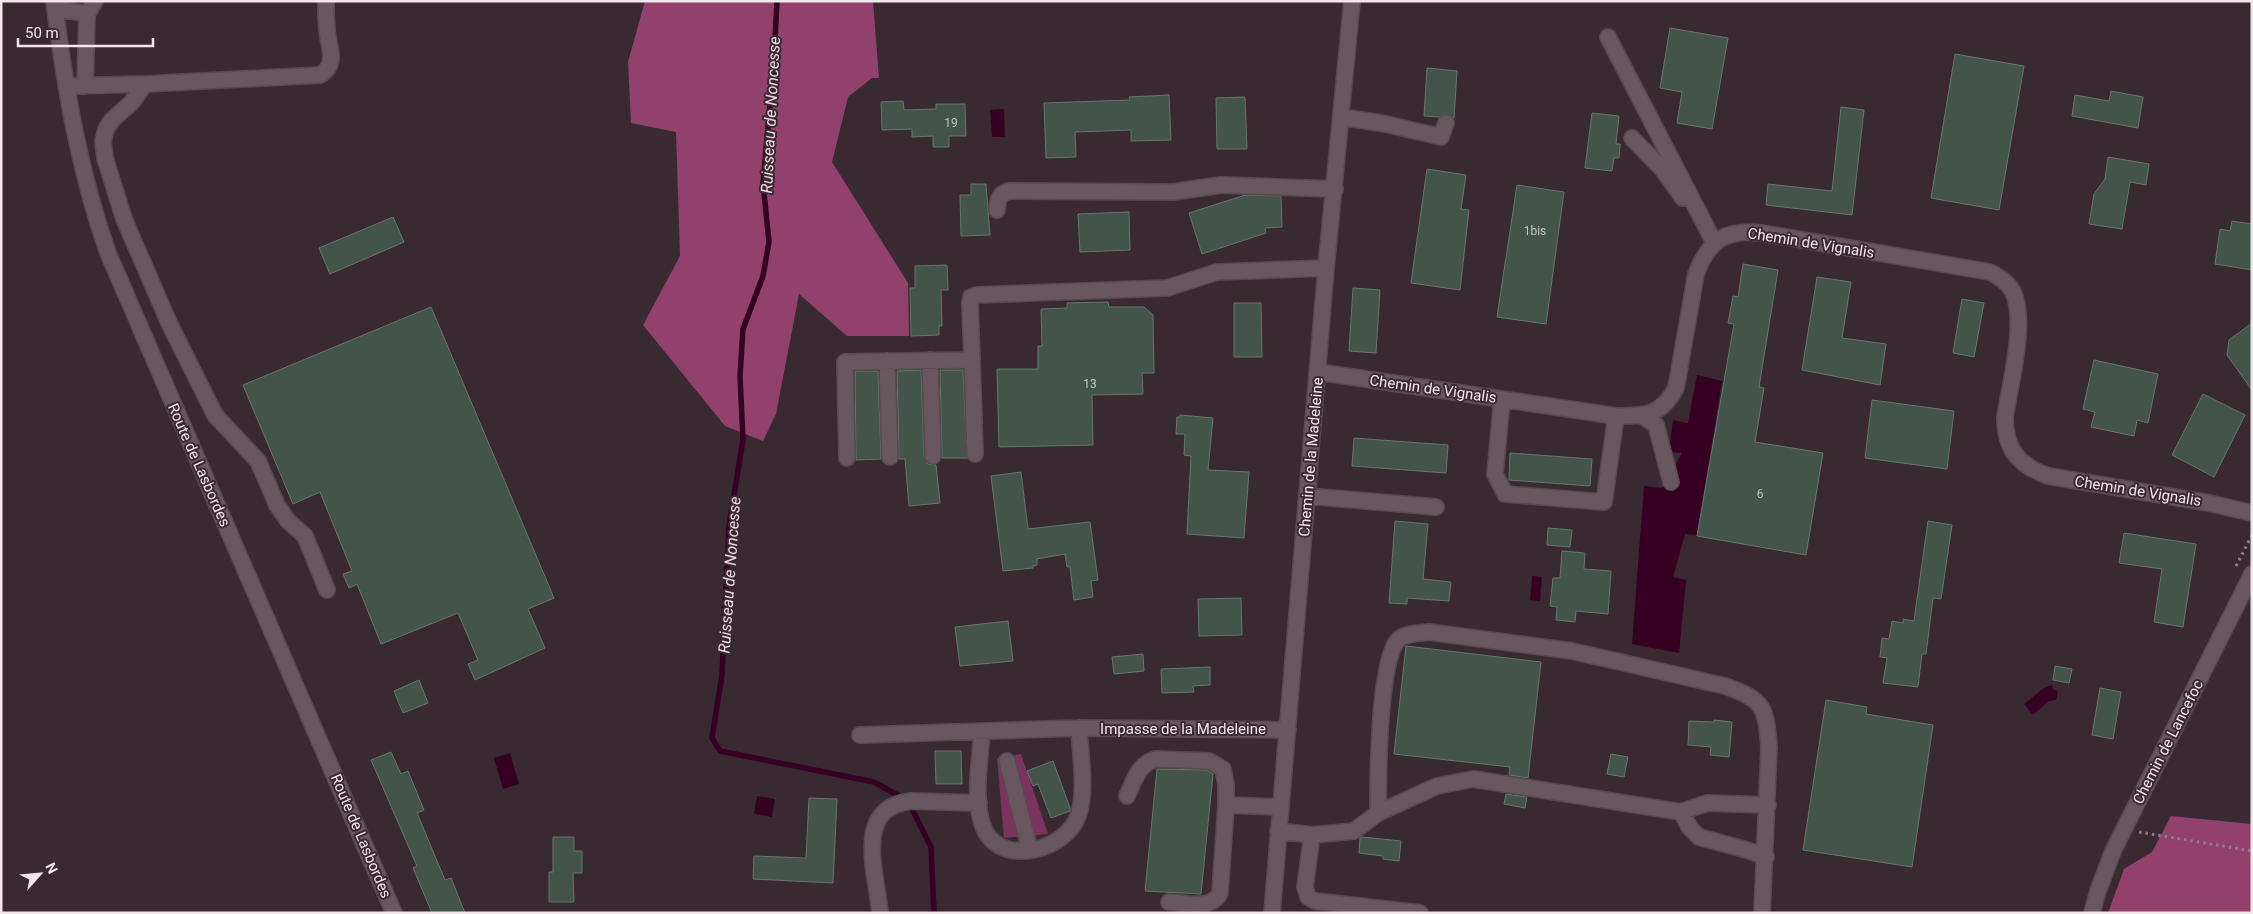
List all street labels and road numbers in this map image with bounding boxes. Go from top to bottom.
street label: Chemin de Vignalis [1746,224,1876,262]
street label: Chemin de Vignalis [1368,371,1498,407]
street label: Chemin de la Madeleine [1295,377,1327,537]
street label: Route de Lasbordes [164,401,234,529]
street label: Chemin de Vignalis [2073,472,2203,510]
street label: Chemin de Lancefoc [2129,677,2207,807]
street label: Impasse de la Madeleine [1100,720,1266,738]
street label: Route de Lasbordes [327,771,395,901]

